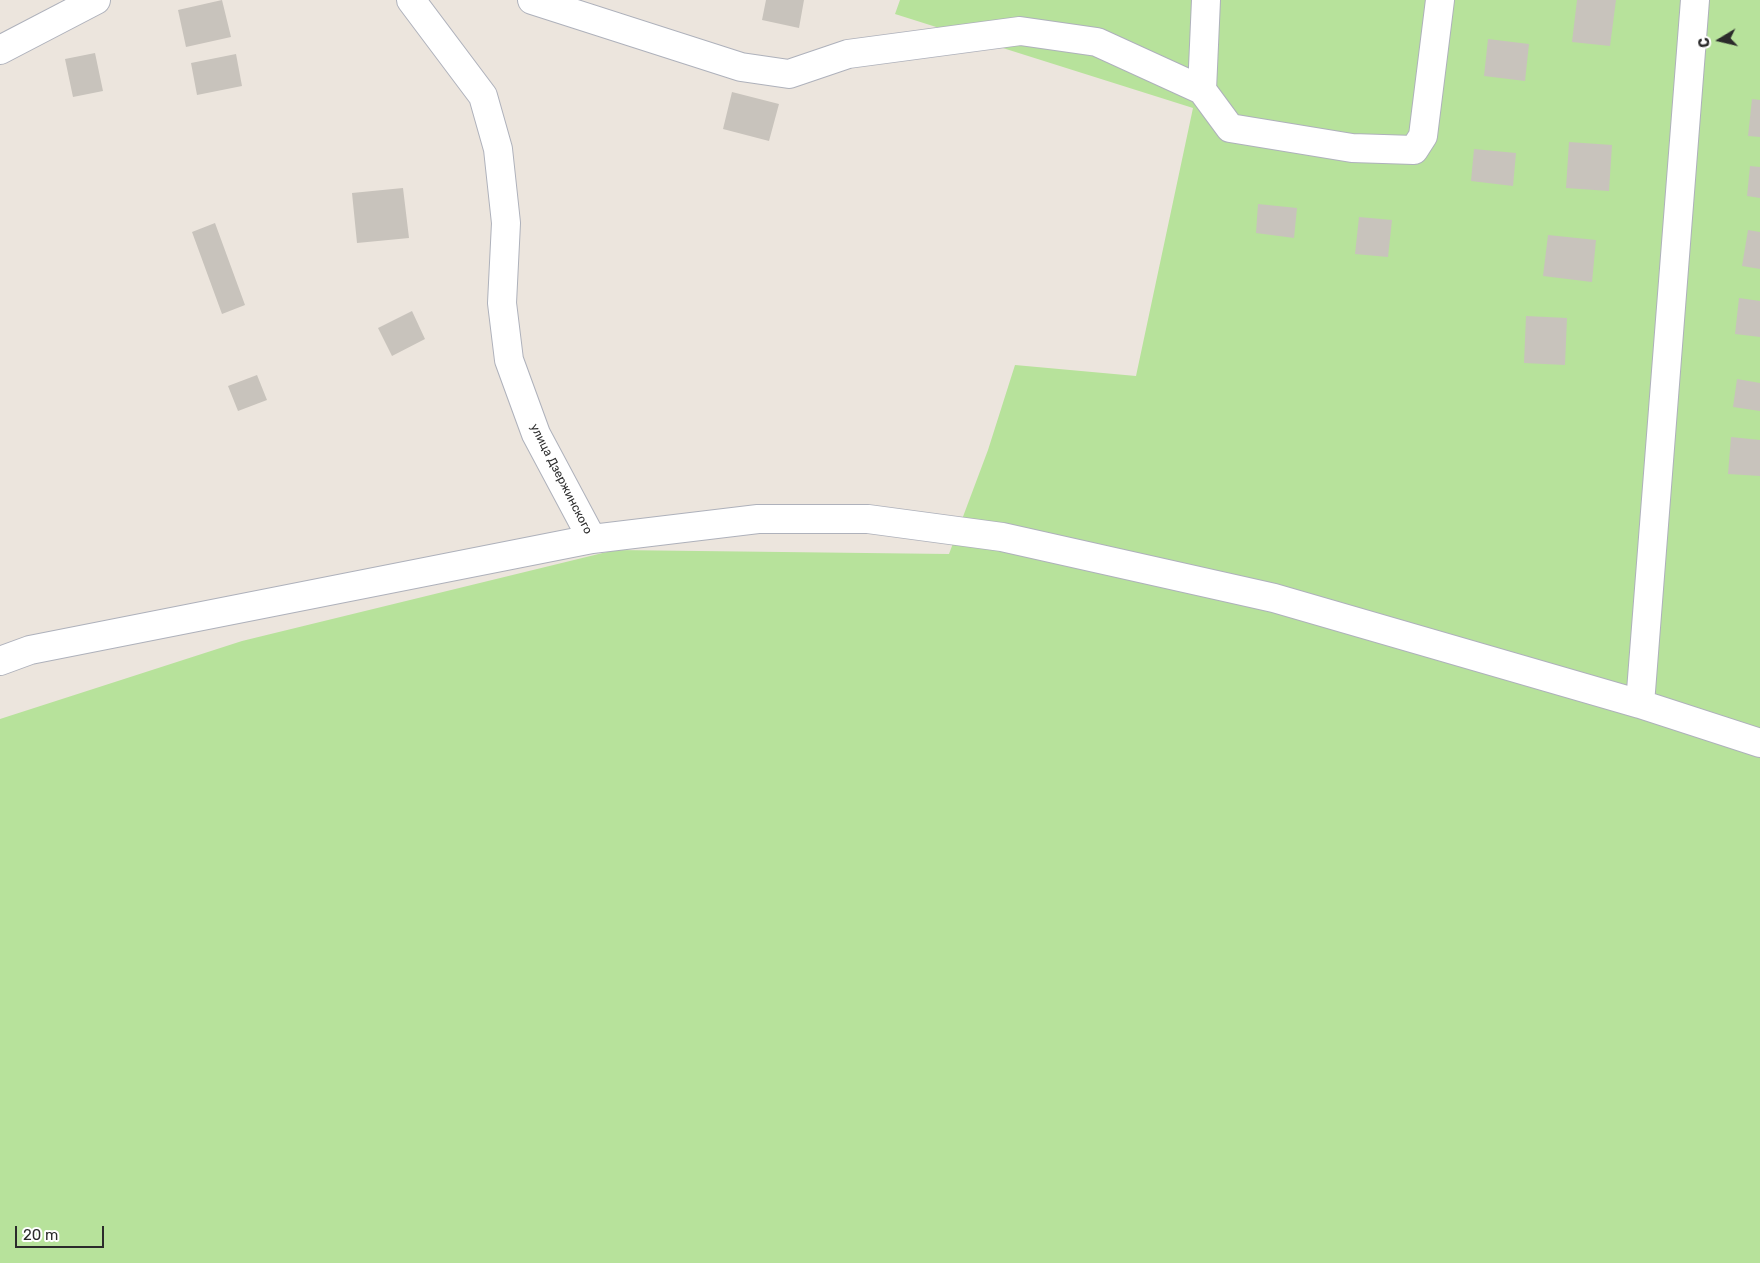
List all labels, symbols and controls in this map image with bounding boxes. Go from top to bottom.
north arrow [1695,15,1745,65]
text: С [1696,36,1714,49]
street label: улица Дзержинского [527,421,595,537]
scale bar [18,1216,106,1248]
text: 20 m [23,1226,58,1244]

